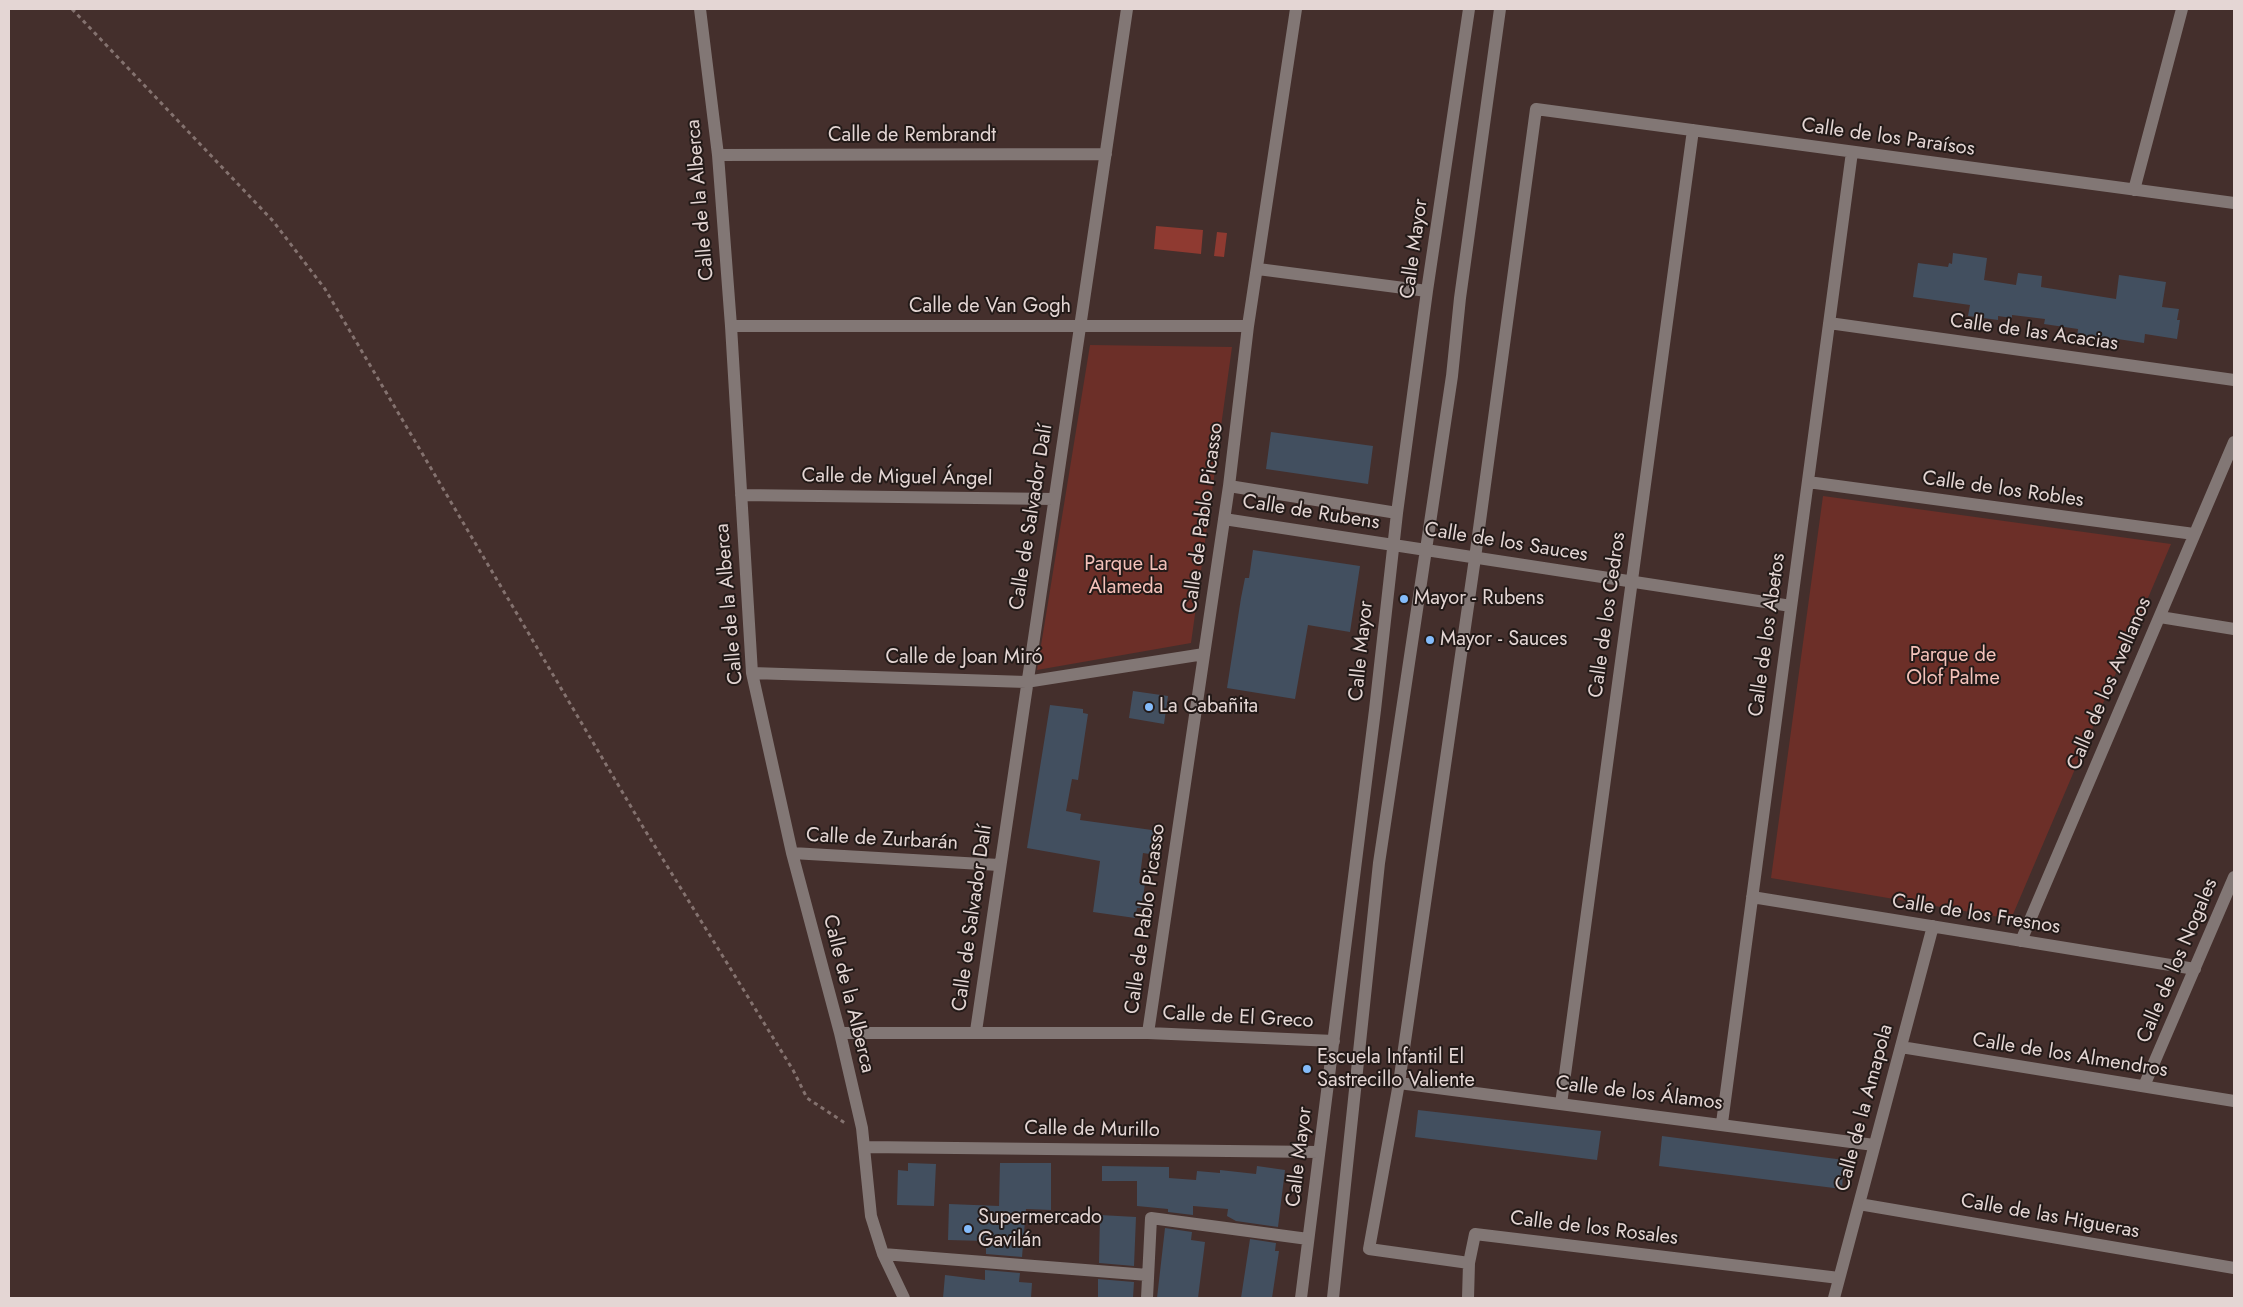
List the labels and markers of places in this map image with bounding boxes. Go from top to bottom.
place label: Mayor - Rubens [1414,587,1544,611]
marker: Mayor - Rubens [1398,593,1410,605]
place label: Mayor - Sauces [1440,628,1567,652]
marker: Mayor - Sauces [1424,634,1436,646]
place label: La Cabañita [1159,695,1258,719]
marker: La Cabañita [1143,701,1155,713]
place label: Escuela Infantil El Sastrecillo Valiente [1317,1046,1475,1093]
marker: Escuela Infantil El Sastrecillo Valiente [1301,1063,1313,1075]
place label: Supermercado Gavilán [978,1206,1102,1253]
marker: Supermercado Gavilán [962,1223,974,1235]

